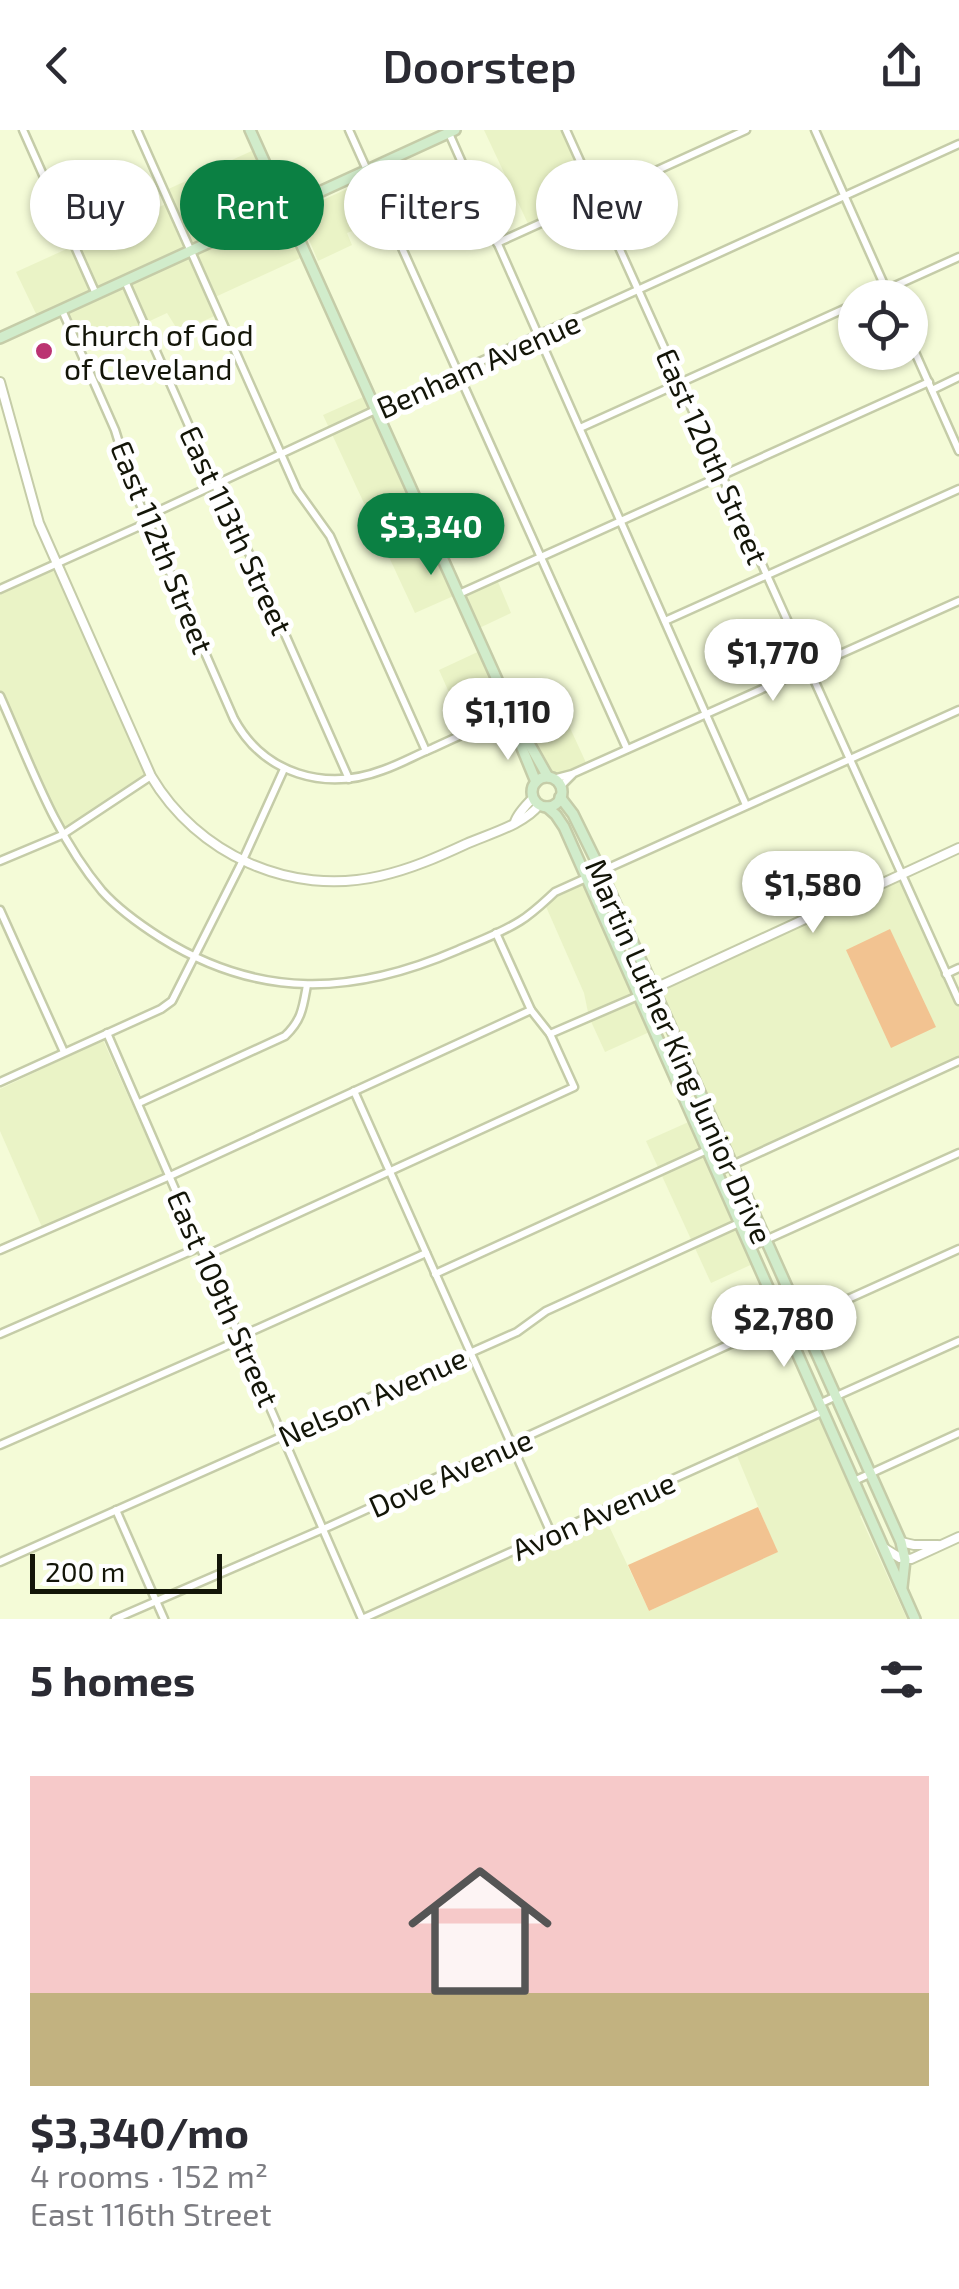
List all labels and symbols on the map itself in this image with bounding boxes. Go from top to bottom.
street label: Benham Avenue [371,303,585,425]
place label: Church of God of Cleveland [64,316,254,386]
marker: Church of God of Cleveland [33,340,55,362]
street label: East 120th Street [649,343,777,569]
street label: East 113th Street [173,420,301,640]
street label: East 112th Street [104,435,222,659]
pin: $3,340 [350,493,512,578]
pin: $1,770 [692,619,854,704]
pin: $1,110 [427,678,589,763]
pin: $1,580 [732,851,894,936]
street label: Martin Luther King Junior Drive [579,853,781,1249]
street label: East 109th Street [160,1184,288,1412]
pin: $2,780 [703,1285,865,1370]
street label: Nelson Avenue [272,1338,472,1454]
street label: Dove Avenue [363,1420,537,1524]
street label: Avon Avenue [506,1463,680,1567]
scale bar [30,1549,222,1594]

